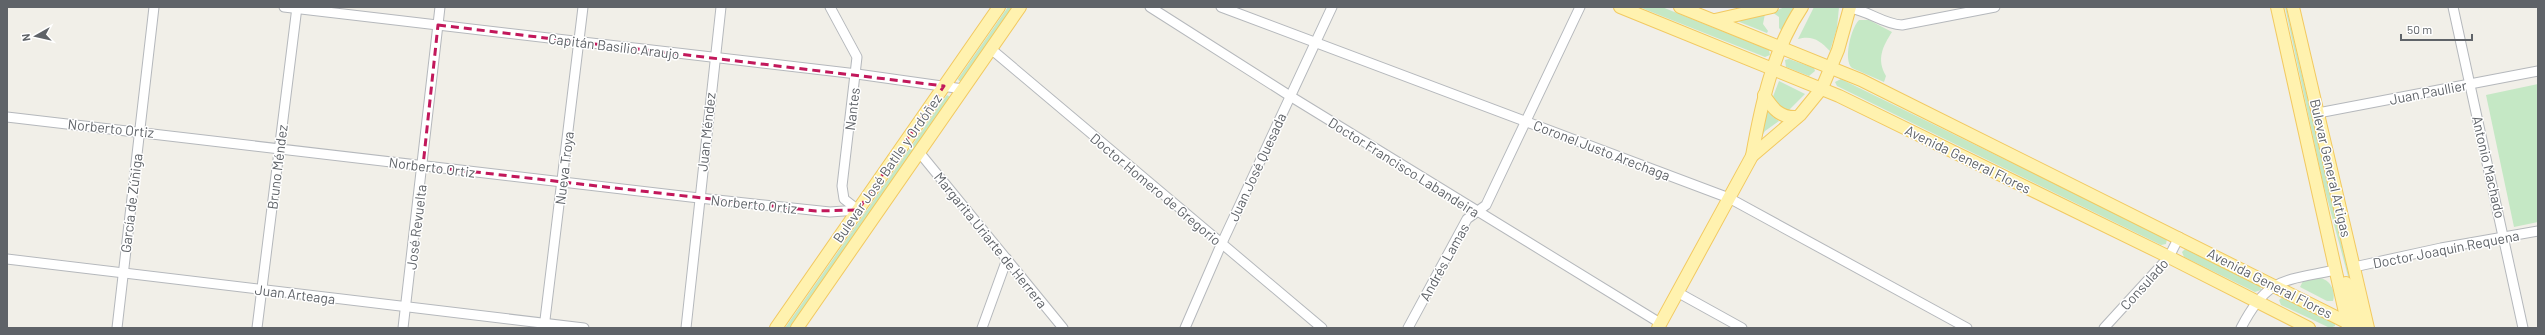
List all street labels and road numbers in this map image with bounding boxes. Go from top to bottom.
street label: Capitán Basilio Araujo [547,30,681,62]
street label: Juan Paullier [2388,76,2468,108]
street label: Nantes [841,86,863,131]
street label: Bulevar José Batlle y Ordóñez [829,90,945,246]
street label: Juan Méndez [693,92,719,172]
street label: Bulevar General Artigas [2307,97,2355,239]
street label: Juan José Quesada [1224,110,1290,224]
street label: Doctor Francisco Labandeira [1325,113,1483,221]
street label: Antonio Machado [2469,114,2509,220]
street label: Norberto Ortiz [67,115,155,141]
street label: Coronel Justo Arechaga [1531,116,1673,184]
street label: Avenida General Flores [1902,121,2034,197]
street label: Bruno Méndez [263,124,291,210]
street label: Doctor Homero de Gregorio [1087,129,1225,249]
street label: Nueva Troya [551,130,577,206]
street label: García de Zúñiga [116,152,146,254]
street label: Norberto Ortiz [388,153,476,181]
street label: Margarita Uriarte de Herrera [931,169,1051,311]
street label: José Revuelta [402,183,430,271]
street label: Norberto Ortiz [710,191,798,217]
street label: Andrés Lamas [1416,220,1472,304]
street label: Doctor Joaquín Requena [2371,226,2521,272]
street label: Avenida General Flores [2205,244,2335,322]
street label: Consulado [2116,255,2172,313]
street label: Juan Arteaga [254,281,336,307]

